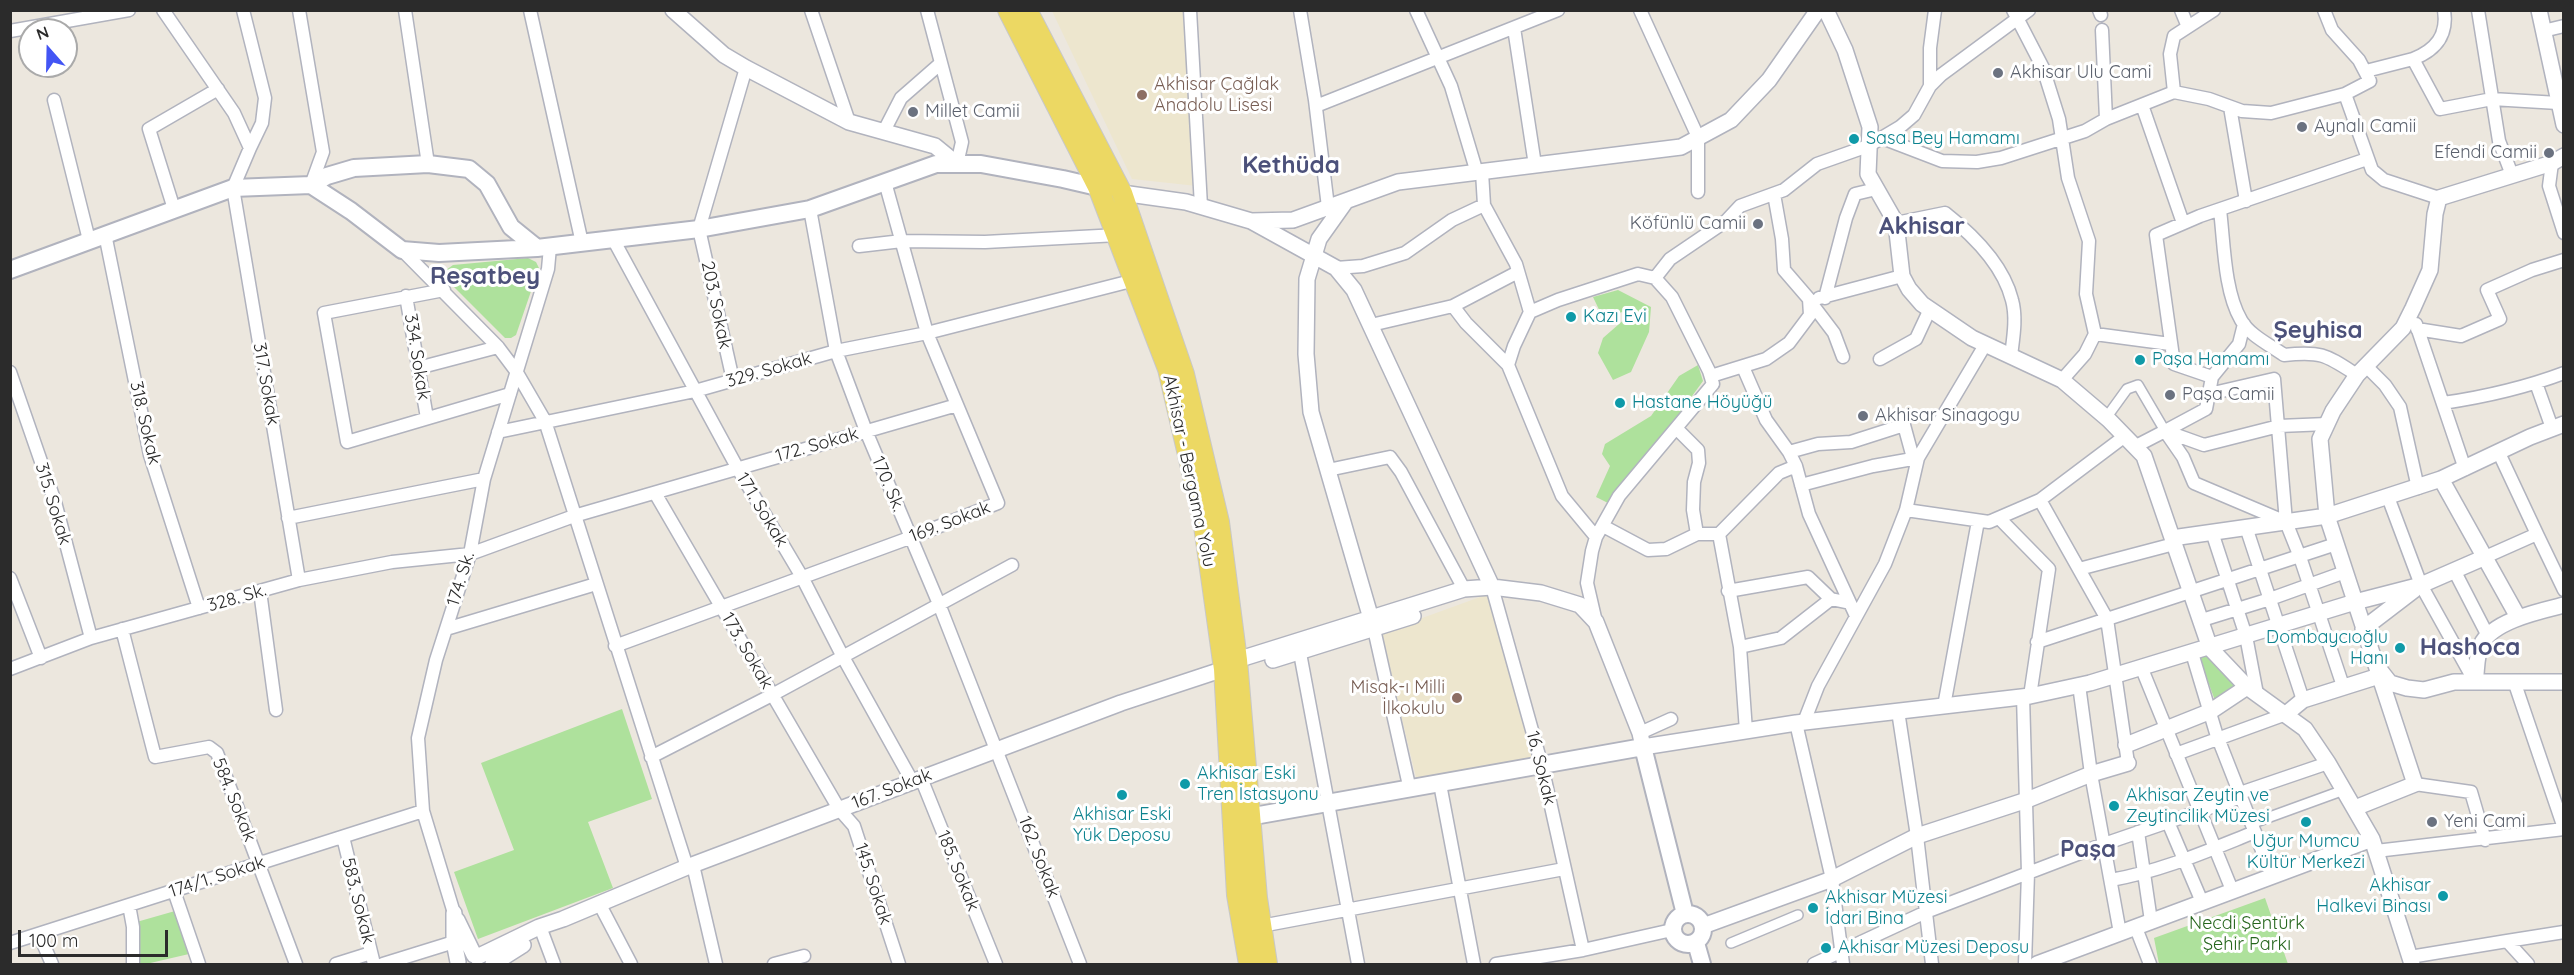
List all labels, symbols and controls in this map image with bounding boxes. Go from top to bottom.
north arrow [18,18,78,78]
text: N [34,22,51,44]
place label: Akhisar Ulu Cami [2010,62,2152,84]
marker: Akhisar Ulu Cami [1991,66,2005,80]
place label: Akhisar Çağlak Anadolu Lisesi [1154,74,1279,116]
marker: Akhisar Çağlak Anadolu Lisesi [1135,88,1149,102]
place label: Millet Camii [925,101,1020,123]
marker: Millet Camii [906,105,920,119]
place label: Aynalı Camii [2314,116,2416,138]
marker: Aynalı Camii [2295,120,2309,134]
place label: Sasa Bey Hamamı [1866,128,2020,150]
marker: Sasa Bey Hamamı [1847,132,1861,146]
place label: Efendi Camii [2434,142,2537,164]
marker: Efendi Camii [2542,146,2556,160]
district label: Kethüda [1242,152,1340,180]
place label: Köfünlü Camii [1630,213,1746,235]
district label: Akhisar [1879,213,1965,241]
marker: Köfünlü Camii [1751,217,1765,231]
street label: 203. Sokak [696,259,736,351]
district label: Reşatbey [430,263,540,291]
place label: Kazı Evi [1583,306,1647,328]
marker: Kazı Evi [1564,310,1578,324]
street label: 334. Sokak [399,312,435,402]
district label: Şeyhisa [2273,317,2363,345]
street label: 317. Sokak [248,341,284,427]
street label: 329. Sokak [724,347,814,393]
place label: Paşa Hamamı [2152,349,2269,371]
marker: Paşa Hamamı [2133,353,2147,367]
street label: Akhisar - Bergama Yolu [1158,373,1220,569]
street label: 318. Sokak [125,379,165,467]
place label: Paşa Camii [2182,384,2275,406]
marker: Paşa Camii [2163,388,2177,402]
place label: Hastane Höyüğü [1632,392,1773,414]
marker: Hastane Höyüğü [1613,396,1627,410]
place label: Akhisar Sinagogu [1875,405,2020,427]
marker: Akhisar Sinagogu [1856,409,1870,423]
street label: 172. Sokak [773,423,861,467]
street label: 170. Sk. [867,453,909,515]
street label: 315. Sokak [30,460,76,548]
street label: 171. Sokak [731,469,793,551]
street label: 169. Sokak [906,497,994,547]
street label: 174. Sk. [443,549,479,609]
street label: 328. Sk. [205,579,269,617]
street label: 173. Sokak [717,609,777,693]
place label: Dombaycıoğlu Hanı [2266,627,2388,670]
district label: Hashoca [2420,634,2520,662]
marker: Dombaycıoğlu Hanı [2393,641,2407,655]
place label: Misak-ı Milli İlkokulu [1350,677,1445,720]
marker: Misak-ı Milli İlkokulu [1450,691,1464,705]
street label: 16. Sokak [1521,729,1561,807]
street label: 584. Sokak [207,755,261,845]
place label: Akhisar Eski Tren İstasyonu [1197,763,1319,806]
street label: 167. Sokak [849,764,935,814]
marker: Akhisar Eski Tren İstasyonu [1178,777,1192,791]
place label: Akhisar Zeytin ve Zeytincilik Müzesi [2126,785,2270,828]
marker: Akhisar Eski Yük Deposu [1115,788,1129,802]
marker: Akhisar Zeytin ve Zeytincilik Müzesi [2107,799,2121,813]
place label: Akhisar Eski Yük Deposu [1073,804,1171,846]
place label: Yeni Cami [2444,811,2526,833]
street label: 162. Sokak [1014,813,1064,901]
marker: Uğur Mumcu Kültür Merkezi [2299,815,2313,829]
marker: Yeni Cami [2425,815,2439,829]
street label: 185. Sokak [932,828,984,914]
place label: Uğur Mumcu Kültür Merkezi [2247,831,2365,874]
district label: Paşa [2060,836,2116,864]
street label: 145. Sokak [850,840,896,928]
street label: 174/1. Sokak [166,851,268,903]
street label: 583. Sokak [337,856,379,946]
place label: Akhisar Halkevi Binası [2316,875,2431,918]
place label: Akhisar Müzesi İdari Bina [1825,887,1948,930]
marker: Akhisar Halkevi Binası [2436,889,2450,903]
marker: Akhisar Müzesi İdari Bina [1806,901,1820,915]
park label: Necdi Şentürk Şehir Parkı [2189,913,2305,956]
scale bar [21,918,171,956]
text: 100 m [29,929,78,952]
place label: Akhisar Müzesi Deposu [1838,937,2029,959]
marker: Akhisar Müzesi Deposu [1819,941,1833,955]

